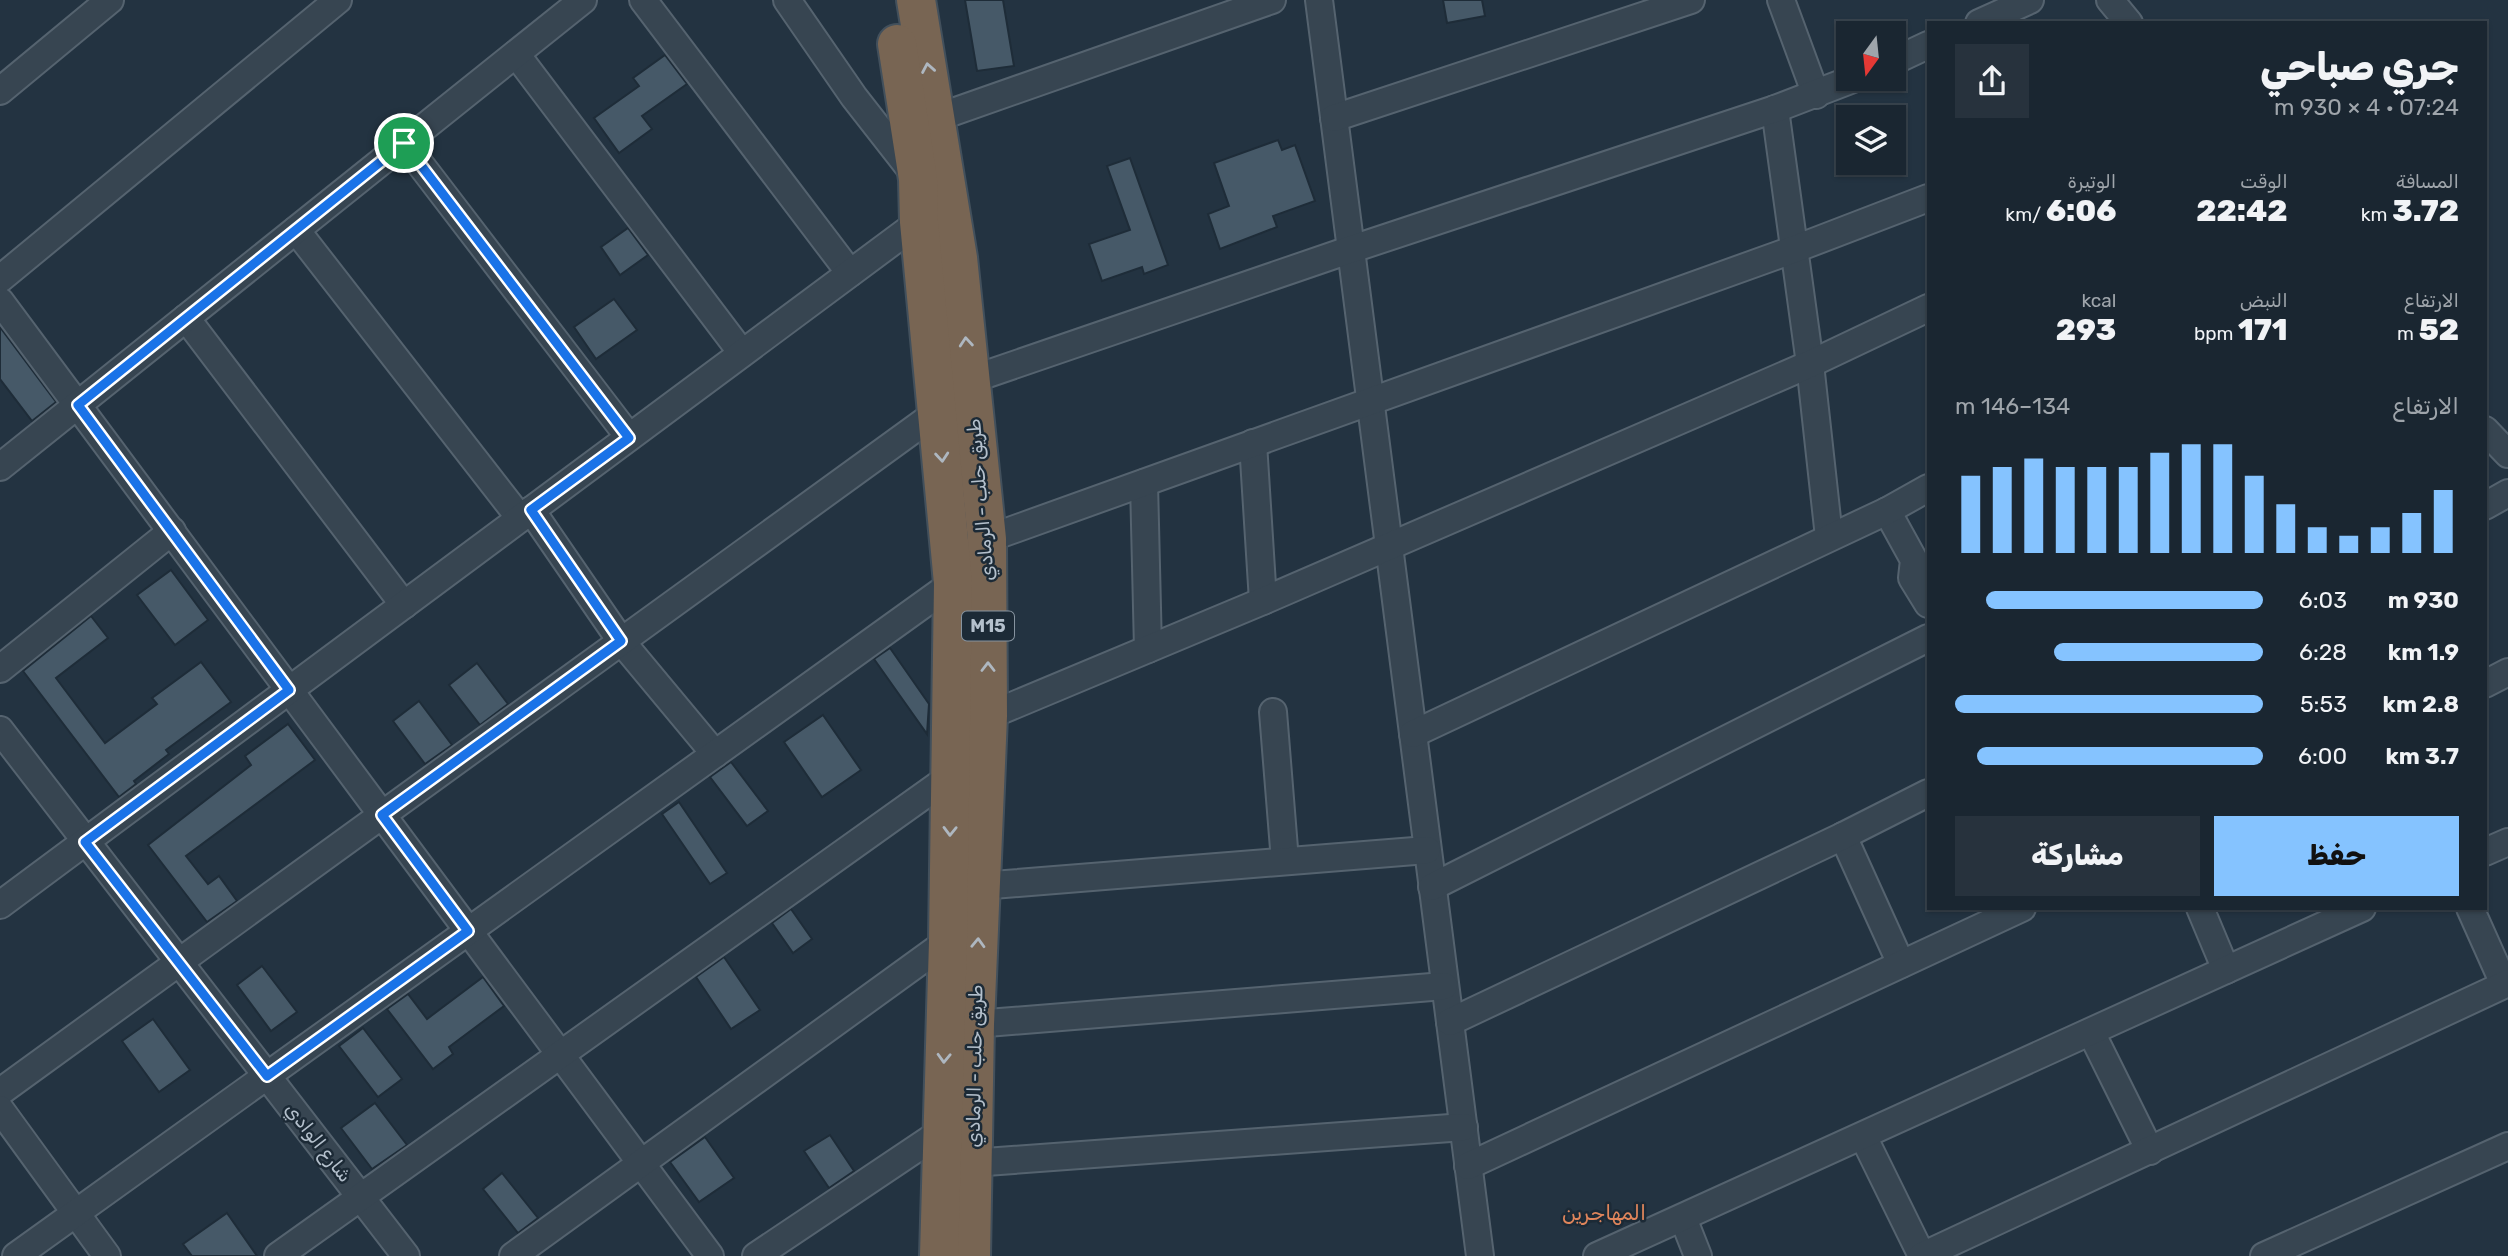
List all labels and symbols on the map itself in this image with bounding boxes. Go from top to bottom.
north arrow [1836,21,1906,91]
one-way arrow [921,63,936,74]
pin [374,113,434,173]
one-way arrow [959,336,974,347]
street label: طريق حلب - الرمادي [962,418,1001,582]
one-way arrow [934,452,949,463]
road number: M15 [962,612,1014,640]
one-way arrow [980,661,996,671]
one-way arrow [942,826,958,837]
one-way arrow [971,937,986,948]
street label: طريق حلب - الرمادي [962,984,989,1148]
one-way arrow [936,1053,951,1064]
street label: شارع الوادي [279,1098,357,1188]
district label: المهاجرين [1562,1200,1646,1225]

